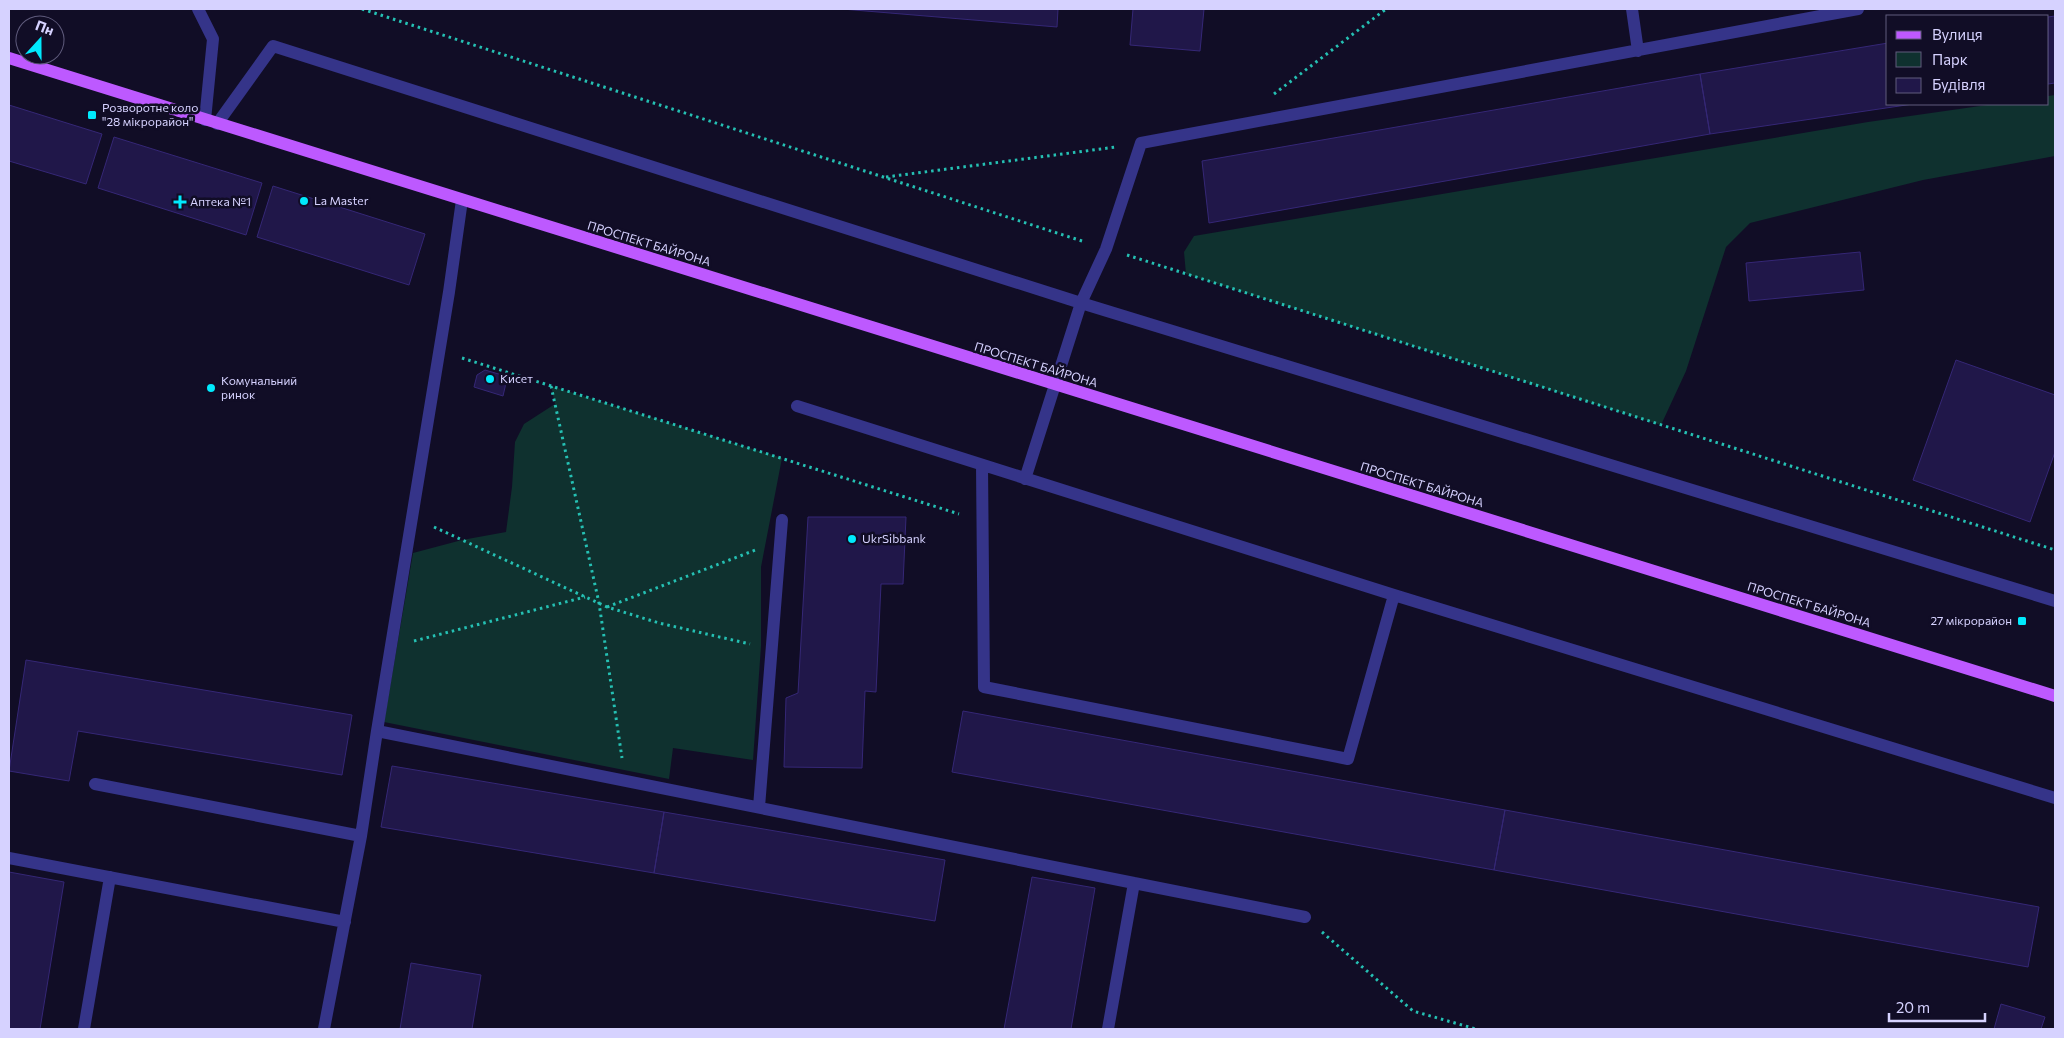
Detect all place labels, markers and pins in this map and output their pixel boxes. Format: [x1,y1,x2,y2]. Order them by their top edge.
place label: Розворотне коло "28 мікрорайон" [102,100,198,128]
marker: Розворотне коло "28 мікрорайон" [86,109,98,121]
place label: La Master [314,193,369,207]
place label: Аптека №1 [190,194,251,208]
marker: La Master [298,195,310,207]
marker: Аптека №1 [174,196,186,208]
place label: Кисет [500,371,533,385]
place label: Комунальний ринок [221,373,297,401]
marker: Кисет [484,373,496,385]
marker: Комунальний ринок [205,382,217,394]
place label: UkrSibbank [862,531,927,545]
marker: UkrSibbank [846,533,858,545]
place label: 27 мікрорайон [1930,613,2012,627]
marker: 27 мікрорайон [2016,615,2028,627]

